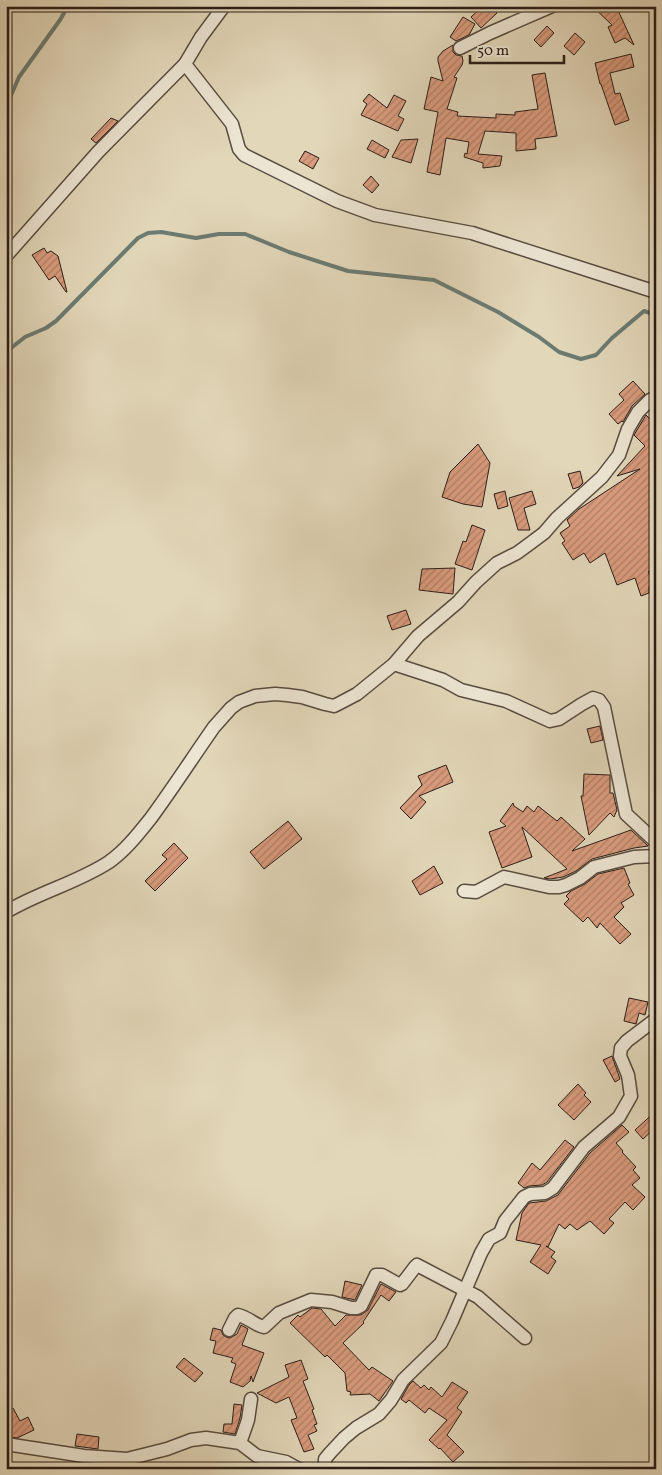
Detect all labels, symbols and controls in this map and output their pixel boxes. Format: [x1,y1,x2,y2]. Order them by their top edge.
scale bar [470,32,563,64]
text: 50 m [477,41,509,62]

